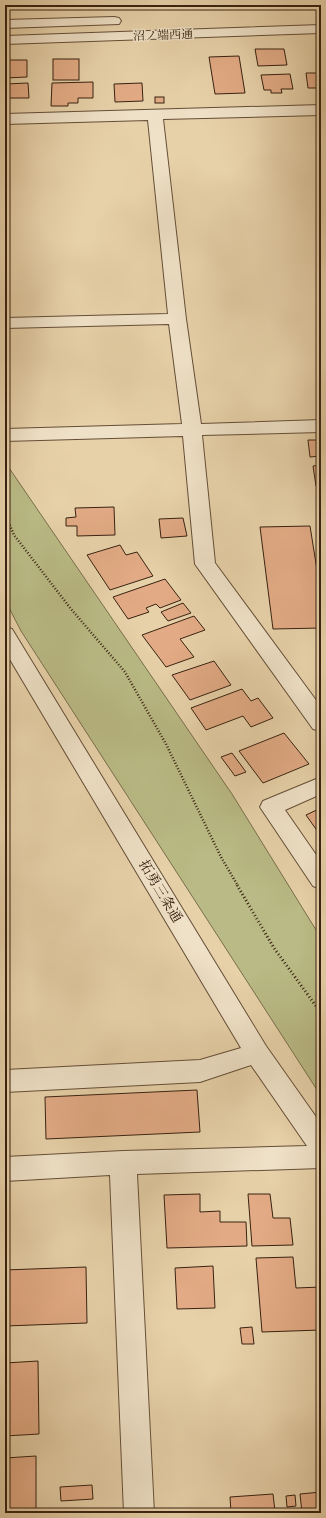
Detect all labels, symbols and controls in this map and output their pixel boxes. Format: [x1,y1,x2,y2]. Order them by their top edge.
street label: 沼ノ端西通 [133,27,193,44]
street label: 拓勇三条通 [134,857,186,926]

